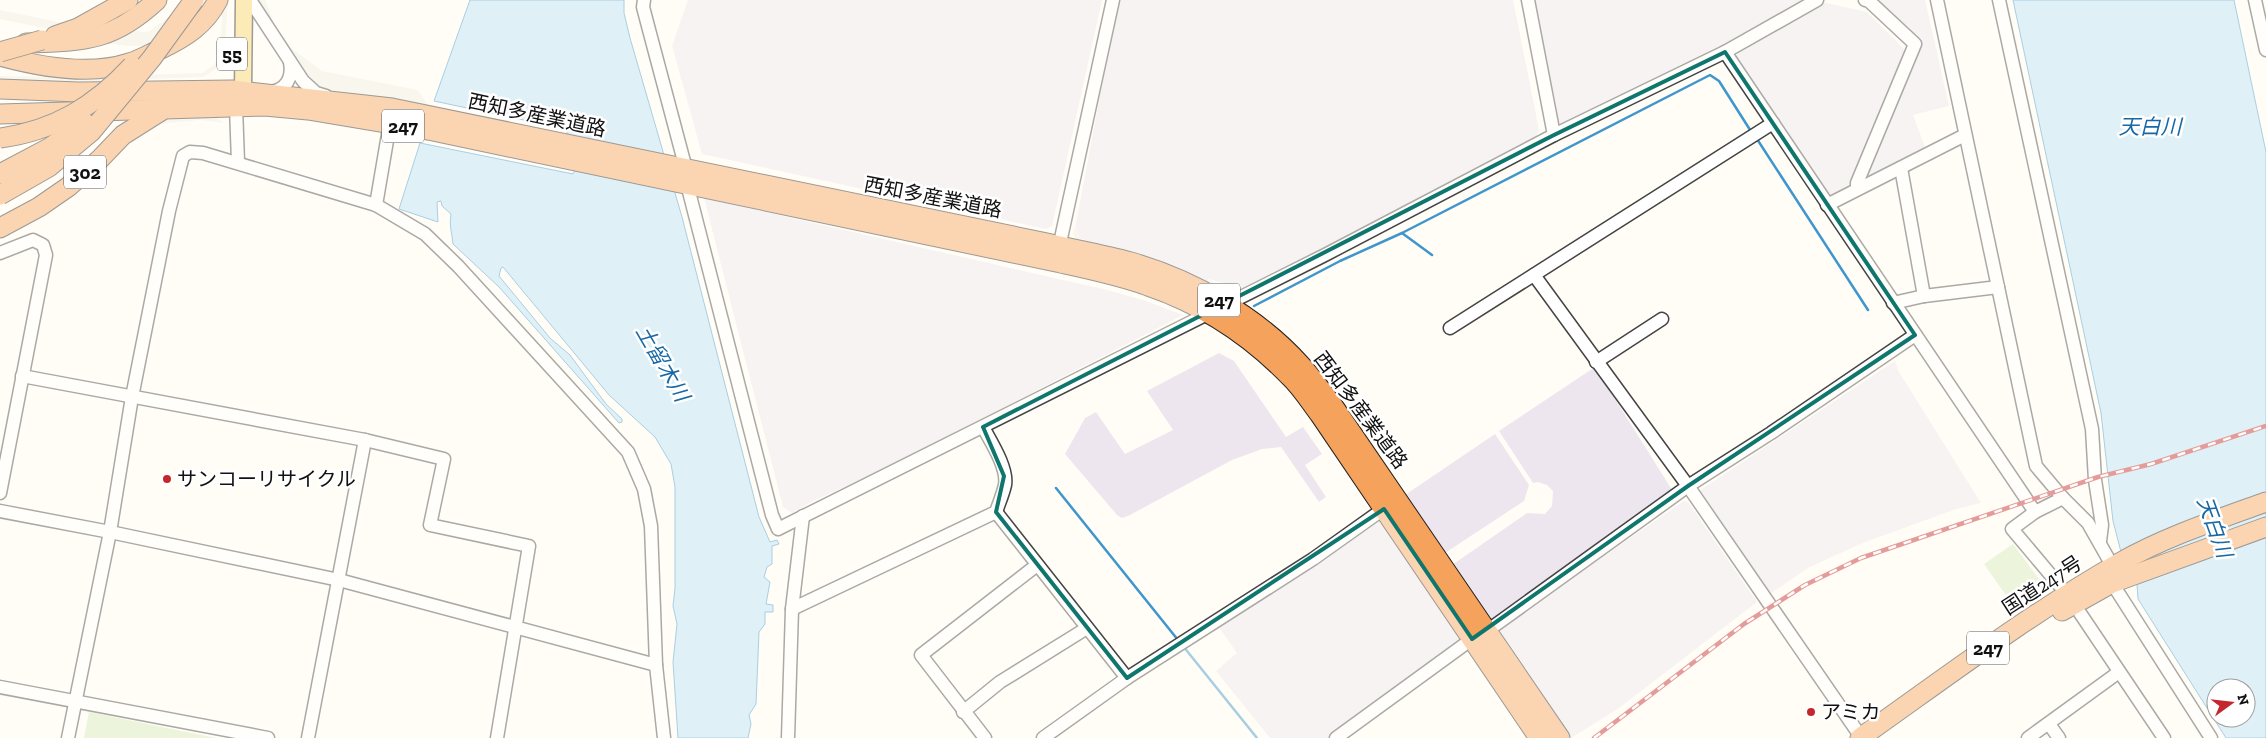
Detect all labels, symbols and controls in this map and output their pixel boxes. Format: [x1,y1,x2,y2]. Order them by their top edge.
road number: 55 [217,38,247,70]
street label: 西知多産業道路 [466,89,608,141]
road number: 247 [382,110,424,142]
water label: 天白川 [2119,114,2183,139]
road number: 302 [64,156,106,188]
street label: 西知多産業道路 [862,172,1004,222]
road number: 247 [1198,284,1240,316]
water label: 土留木川 [631,320,696,407]
street label: 西知多産業道路 [1309,347,1413,473]
place label: サンコーリサイクル [177,467,356,491]
marker: サンコーリサイクル [161,473,173,485]
water label: 天白川 [2192,493,2238,563]
street label: 国道247号 [1998,550,2086,620]
road number: 247 [1967,632,2009,664]
north arrow [2206,678,2256,728]
text: N [2233,692,2253,707]
place label: アミカ [1821,700,1881,724]
marker: アミカ [1805,706,1817,718]

